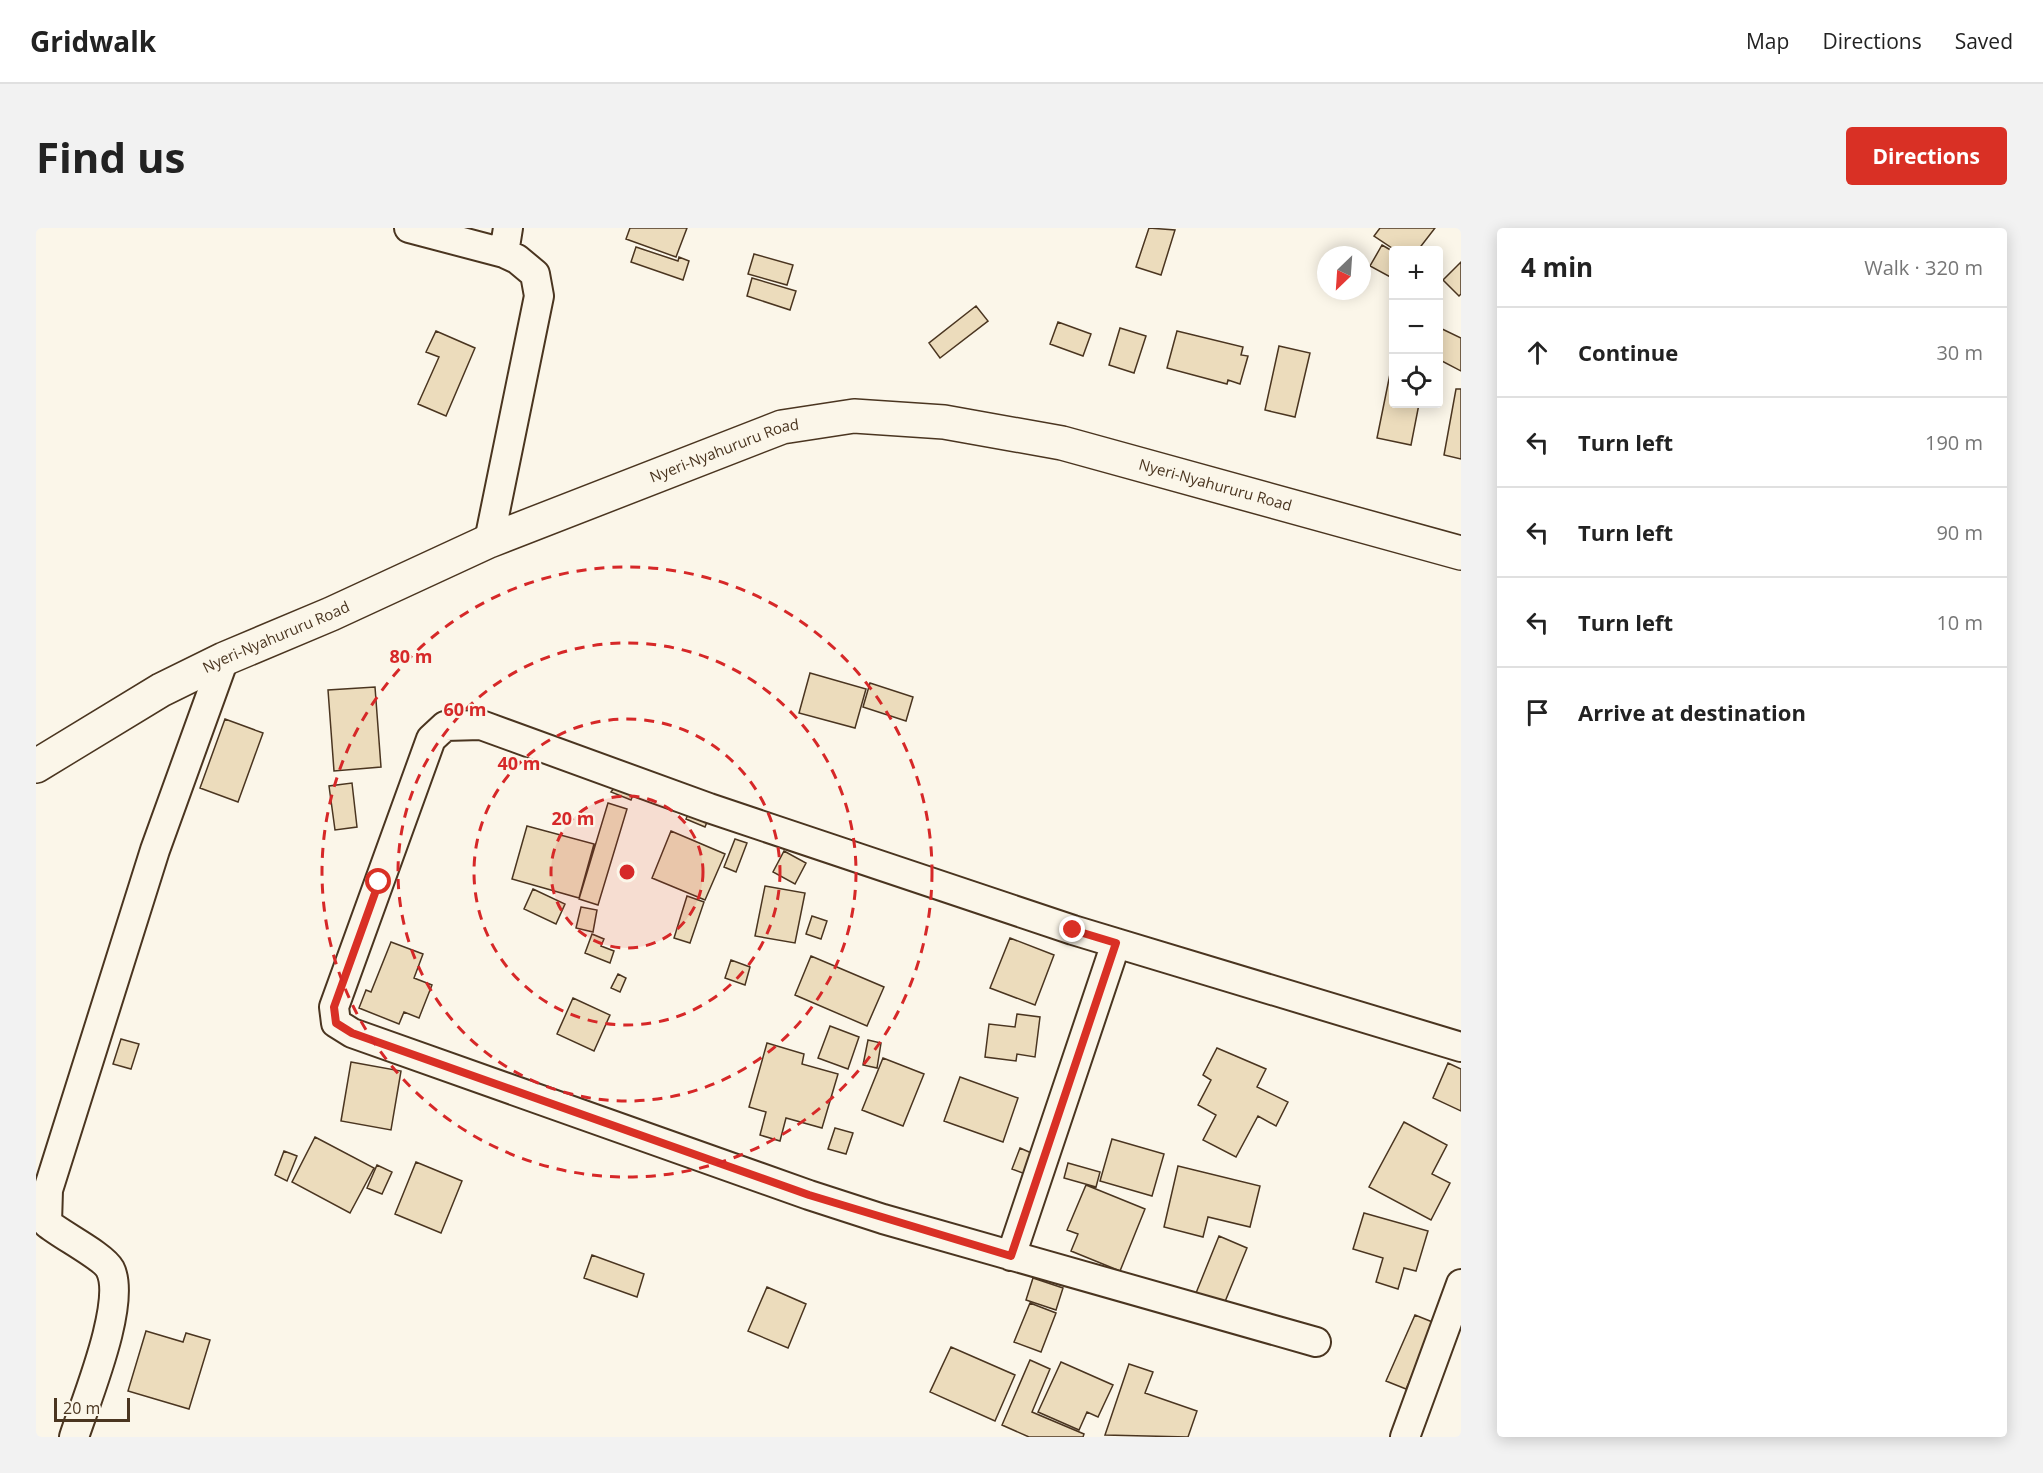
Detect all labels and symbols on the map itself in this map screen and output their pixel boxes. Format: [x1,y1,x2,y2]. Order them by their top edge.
north arrow [1317,246,1371,300]
street label: Nyeri-Nyahururu Road [647,414,800,487]
street label: Nyeri-Nyahururu Road [1137,454,1294,515]
street label: Nyeri-Nyahururu Road [199,596,352,677]
text: 80 m [390,644,432,668]
text: 60 m [444,697,486,721]
text: 40 m [498,751,540,775]
text: 20 m [552,806,594,830]
centre of rings [617,862,637,882]
route start [365,868,391,894]
route end [1059,916,1085,942]
scale bar [54,1395,130,1422]

